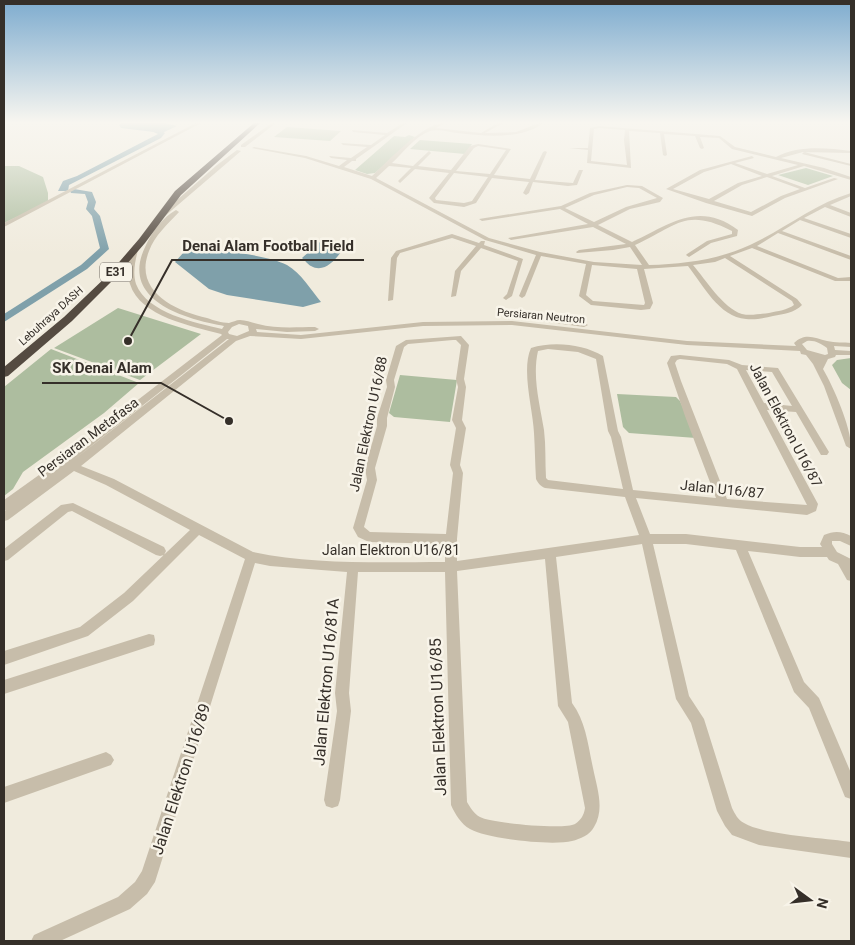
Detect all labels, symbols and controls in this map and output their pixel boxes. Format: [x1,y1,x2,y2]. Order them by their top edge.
callout: Denai Alam Football Field [172,230,364,260]
text: Denai Alam Football Field [182,237,354,255]
road number: E31 [100,262,132,282]
street label: Lebuhraya DASH [16,284,86,348]
street label: Persiaran Neutron [496,306,586,326]
callout: SK Denai Alam [42,353,161,383]
street label: Jalan Elektron U16/88 [346,355,390,493]
text: SK Denai Alam [52,359,152,377]
street label: Jalan Elektron U16/87 [747,360,826,490]
street label: Persiaran Metafasa [35,394,141,480]
street label: Jalan U16/87 [679,477,765,501]
street label: Jalan Elektron U16/81 [322,542,460,558]
street label: Jalan Elektron U16/81A [309,597,343,767]
street label: Jalan Elektron U16/85 [426,638,450,796]
street label: Jalan Elektron U16/89 [148,701,214,857]
north arrow [785,875,835,925]
text: N [814,897,832,910]

